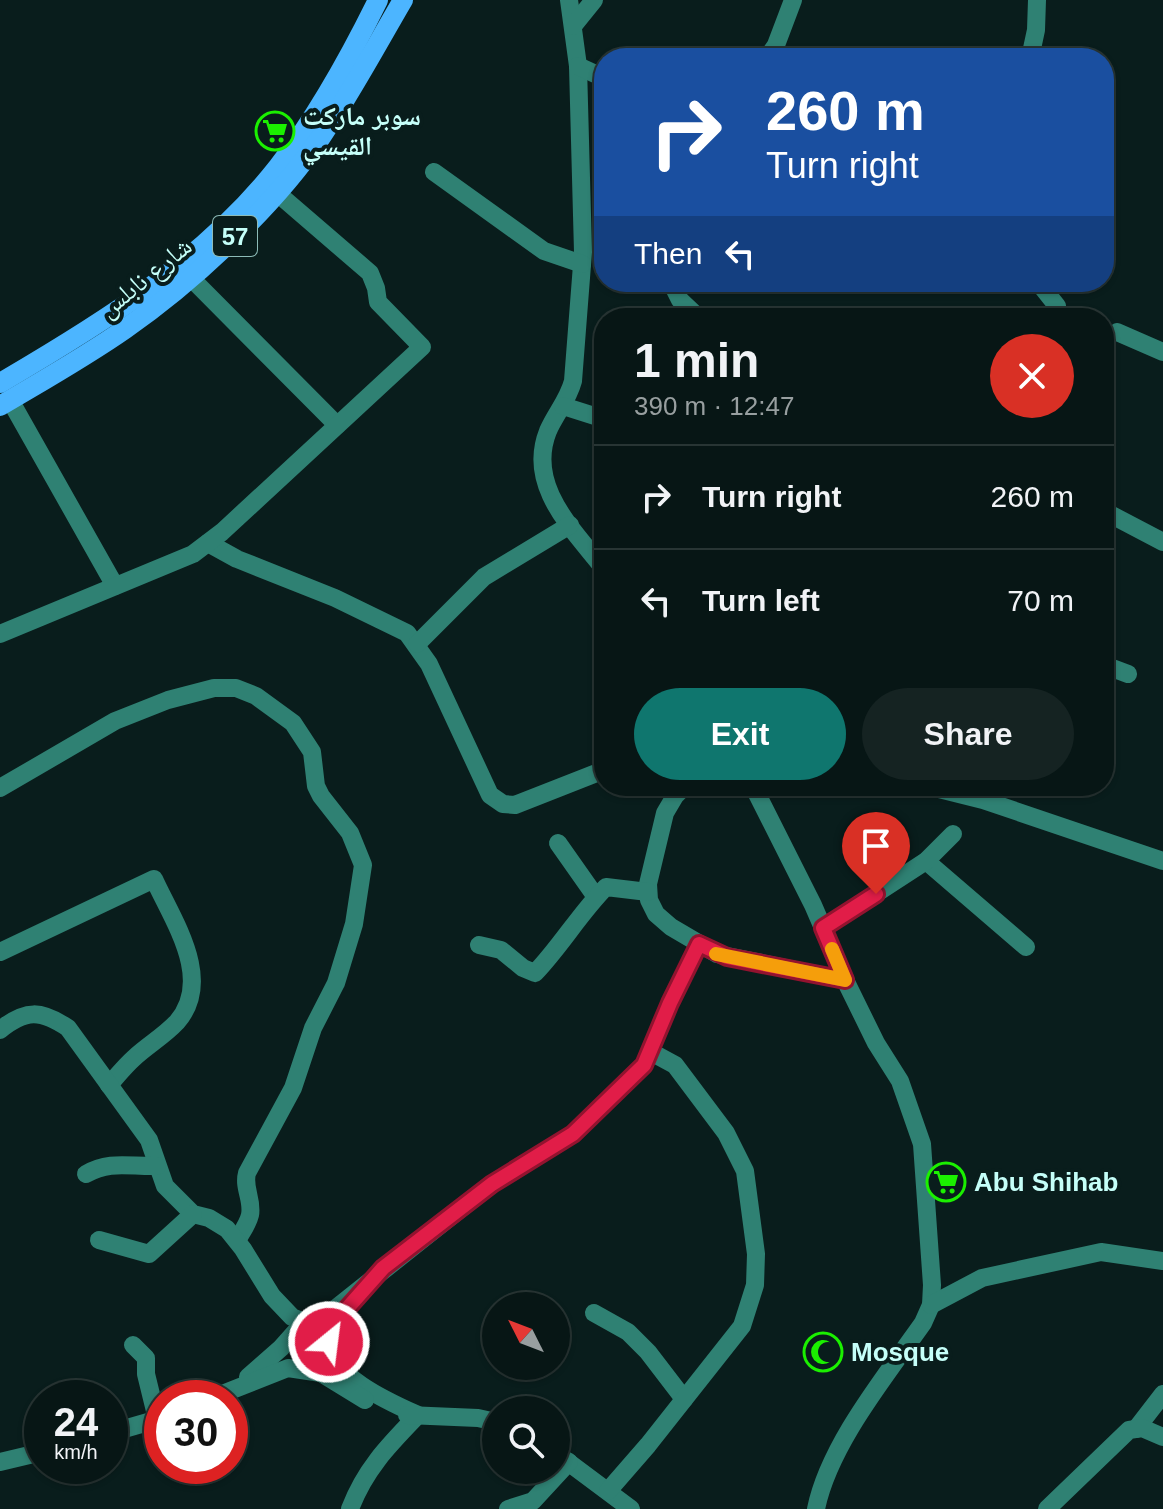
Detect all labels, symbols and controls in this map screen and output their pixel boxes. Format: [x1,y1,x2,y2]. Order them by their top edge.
text: 260 m [766,79,925,142]
icon: right [634,80,738,184]
place label: سوبر ماركت القيسي [303,101,421,166]
supermarket icon: سوبر ماركت القيسي [254,110,296,152]
text: Turn right [766,145,919,186]
road number: 57 [213,216,257,256]
street label: شارع نابلس [93,231,198,324]
icon: left [718,232,762,276]
text: Then [634,237,702,270]
text: 1 min [634,334,759,387]
button: close [990,334,1074,418]
text: 390 m · 12:47 [634,391,794,421]
icon: right [634,475,678,519]
text: Turn right [702,480,841,513]
text: 260 m [991,480,1074,513]
icon: left [634,579,678,623]
text: Turn left [702,584,820,617]
text: 70 m [1007,584,1074,617]
button: Exit [634,688,846,780]
button: Share [862,688,1074,780]
pin [842,812,910,894]
icon: arrive [854,824,898,868]
supermarket icon: Abu Shihab [925,1161,967,1203]
place label: Abu Shihab [974,1167,1118,1197]
north arrow [482,1292,570,1380]
map controls [482,1292,570,1484]
position arrow [287,1300,371,1384]
mosque icon: Mosque [802,1331,844,1373]
place label: Mosque [851,1337,949,1367]
speed limit sign: 30 [144,1380,248,1484]
button: search [482,1396,570,1484]
text: 24 [54,1400,98,1444]
text: km/h [54,1441,98,1463]

